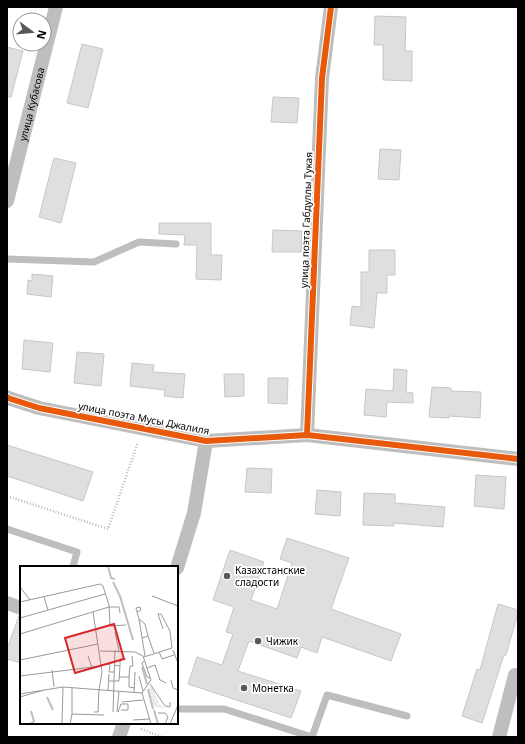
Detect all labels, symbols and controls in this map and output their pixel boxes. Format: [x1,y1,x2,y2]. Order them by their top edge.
north arrow [12,12,52,52]
text: N [34,29,51,41]
street label: улица Кубасова [15,66,48,142]
street label: улица поэта Габдуллы Тукая [297,152,315,288]
street label: улица поэта Мусы Джалиля [77,398,211,438]
place label: Казахстанские сладости [235,563,306,589]
inset map [20,566,178,724]
marker: Казахстанские сладости [222,571,232,581]
place label: Чижик [266,634,299,648]
marker: Чижик [253,636,263,646]
place label: Монетка [252,681,294,695]
marker: Монетка [239,683,249,693]

